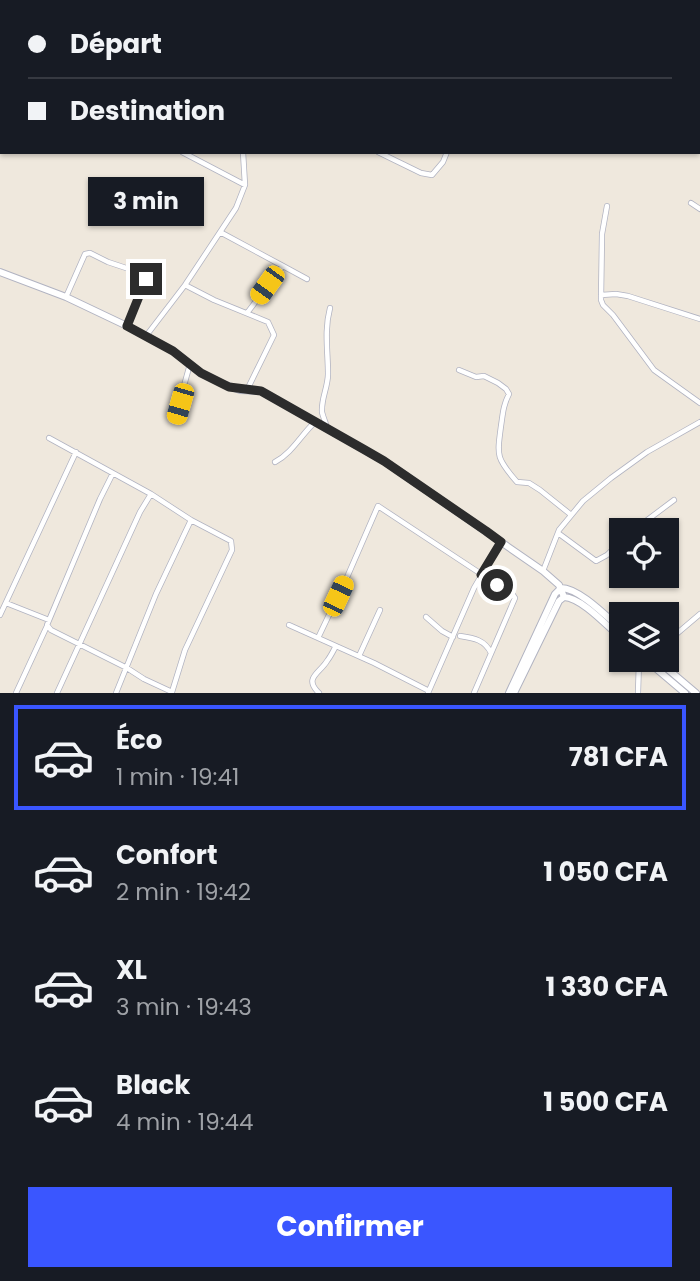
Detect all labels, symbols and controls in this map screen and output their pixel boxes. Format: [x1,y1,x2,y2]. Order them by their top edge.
text: Départ [70,26,162,62]
text: Destination [70,93,225,129]
callout: 3 min [88,177,204,226]
text: 3 min [113,185,179,217]
car [247,262,288,308]
route end [130,263,162,295]
car [165,381,196,427]
map controls [609,518,679,672]
button: locate [609,518,679,588]
route start [481,569,513,601]
car [320,573,357,619]
button: layers [609,602,679,672]
text: Éco [116,722,162,758]
icon: car [32,726,95,789]
text: 781 CFA [569,739,668,775]
text: 1 min · 19:41 [116,761,239,793]
text: Confort [116,837,218,873]
icon: car [32,841,95,904]
text: 1 050 CFA [543,854,668,890]
text: 2 min · 19:42 [116,876,251,908]
text: XL [116,952,147,988]
icon: car [32,956,95,1019]
text: 1 330 CFA [546,969,668,1005]
text: 3 min · 19:43 [116,991,252,1023]
text: Black [116,1067,190,1103]
icon: car [32,1071,95,1134]
text: 1 500 CFA [543,1084,668,1120]
text: 4 min · 19:44 [116,1106,254,1138]
button: Confirmer [28,1187,672,1267]

